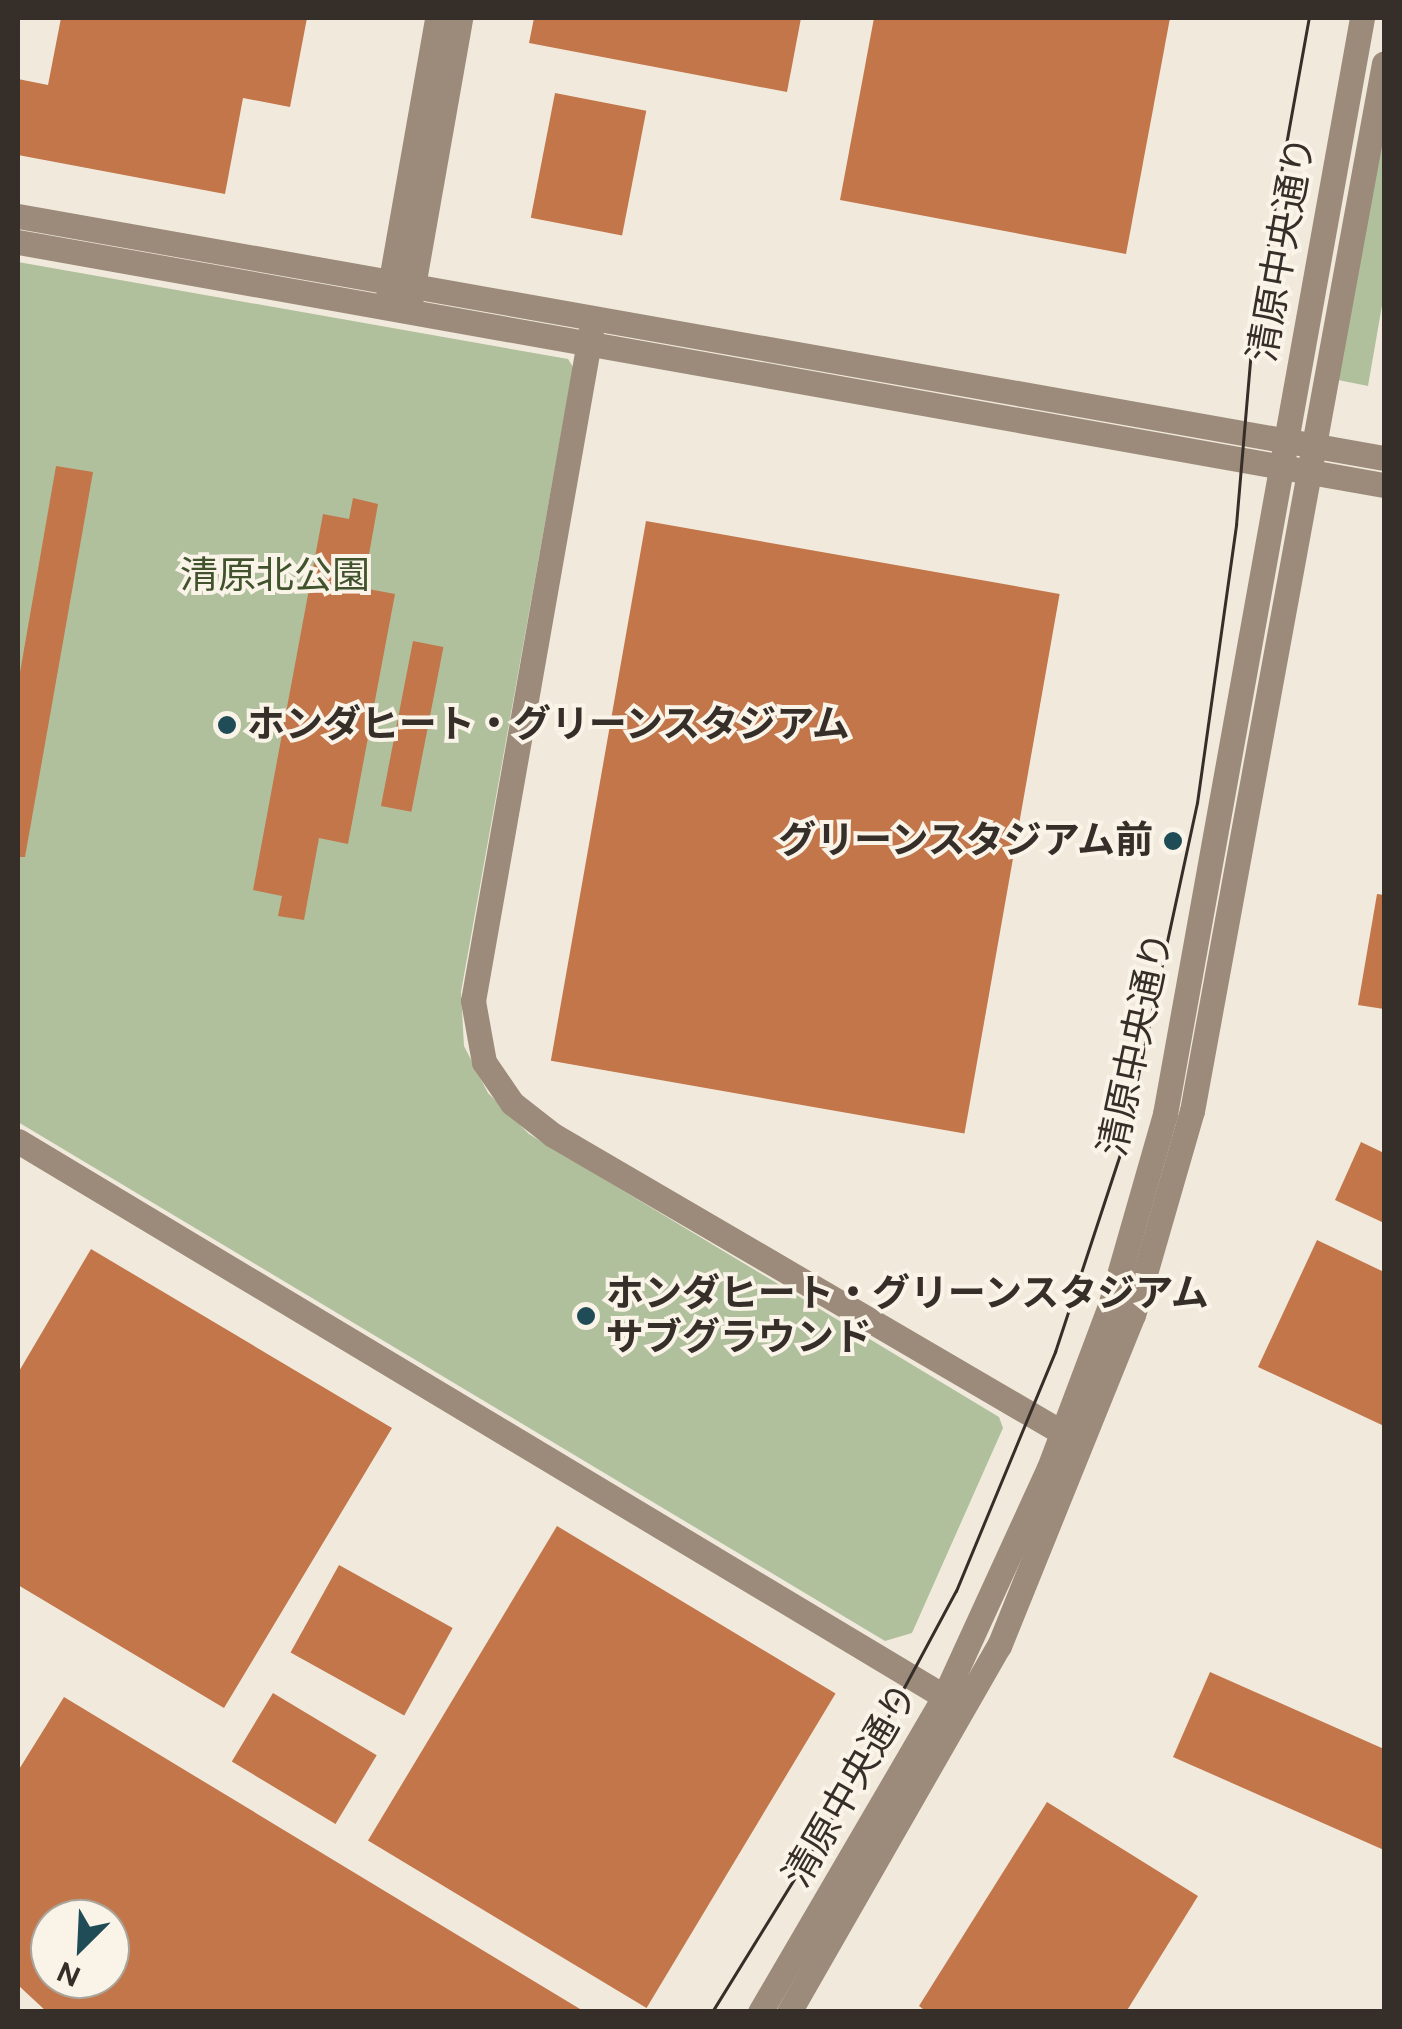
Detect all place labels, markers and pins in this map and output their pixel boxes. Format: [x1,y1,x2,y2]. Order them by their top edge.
place label: ホンダヒート・グリーンスタジアム [247,702,855,748]
marker: ホンダヒート・グリーンスタジアム [216,714,238,736]
place label: グリーンスタジアム前 [773,818,1153,864]
marker: グリーンスタジアム前 [1162,830,1184,852]
place label: ホンダヒート・グリーンスタジアム サブグラウンド [606,1271,1214,1360]
marker: ホンダヒート・グリーンスタジアム サブグラウンド [575,1305,597,1327]

